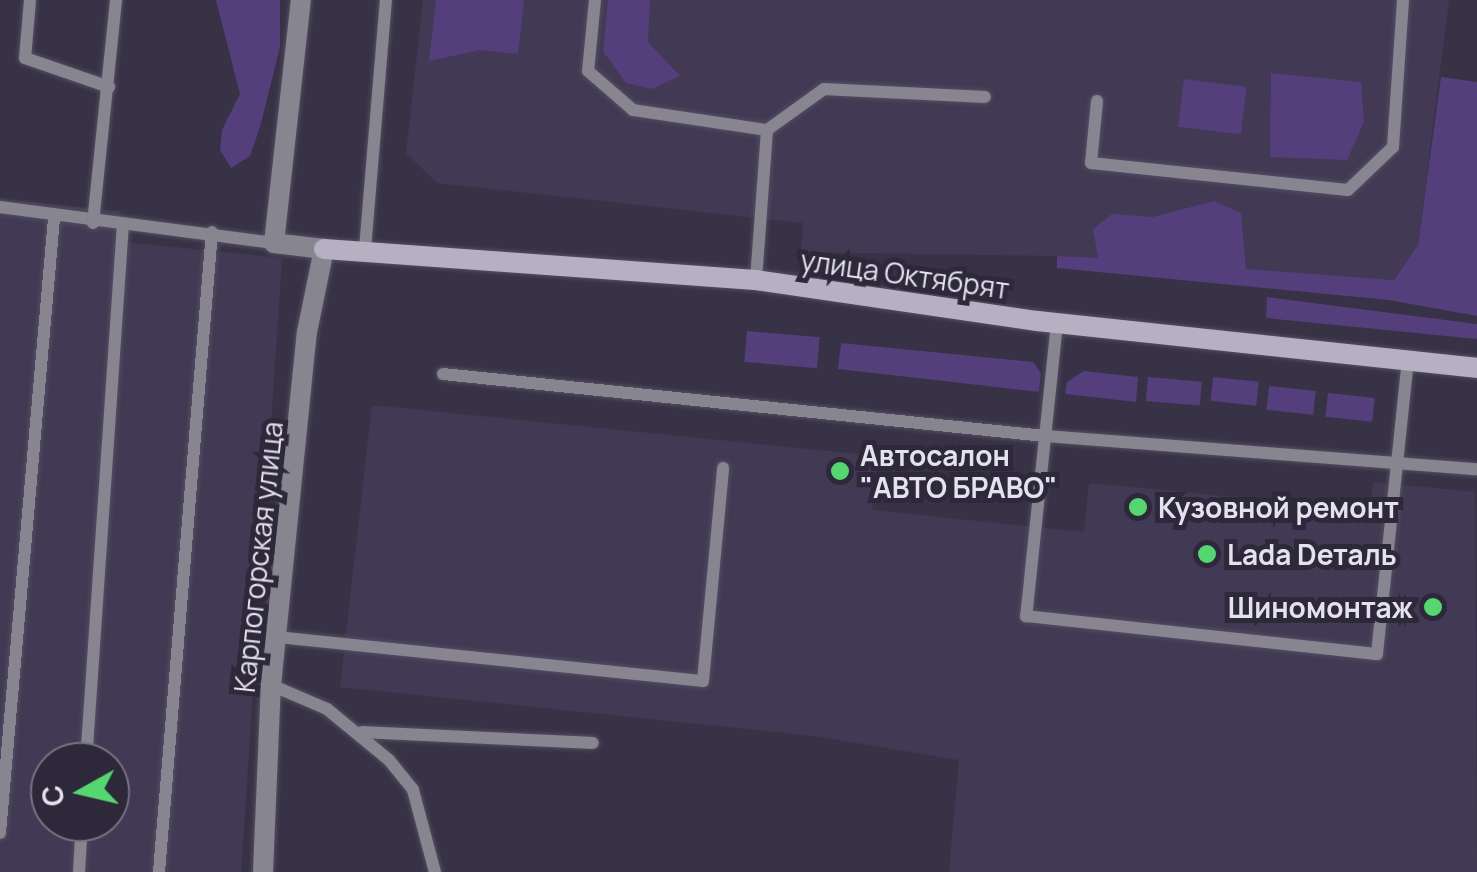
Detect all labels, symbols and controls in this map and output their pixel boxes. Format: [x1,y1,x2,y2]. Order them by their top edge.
street label: улица Октябрят [798,243,1012,305]
street label: Карпогорская улица [227,420,289,694]
place label: Автосалон "АВТО БРАВО" [860,438,1057,504]
marker: Автосалон "АВТО БРАВО" [829,460,851,482]
place label: Кузовной ремонт [1158,490,1399,524]
marker: Кузовной ремонт [1127,496,1149,518]
place label: Lada Dеталь [1227,537,1397,571]
marker: Lada Dеталь [1196,543,1218,565]
place label: Шиномонтаж [1228,590,1413,624]
marker: Шиномонтаж [1422,596,1444,618]
north arrow [30,742,130,842]
text: С [32,783,73,809]

